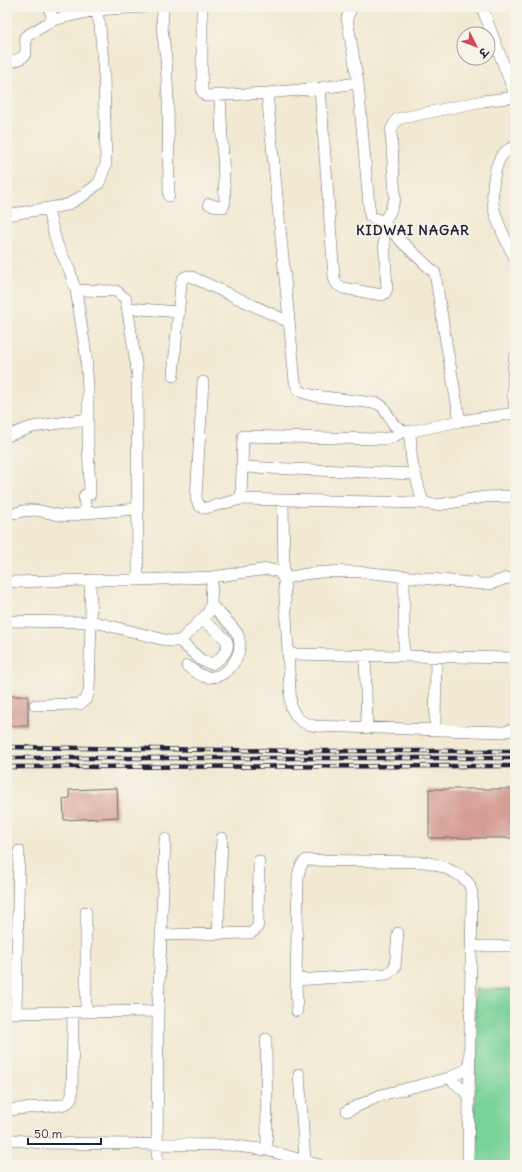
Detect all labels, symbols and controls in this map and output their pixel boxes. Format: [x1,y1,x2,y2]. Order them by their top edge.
north arrow [456,26,496,66]
text: उ [475,45,492,61]
district label: KIDWAI NAGAR [356,221,470,239]
scale bar [28,1120,101,1146]
text: 50 m [34,1126,63,1141]

